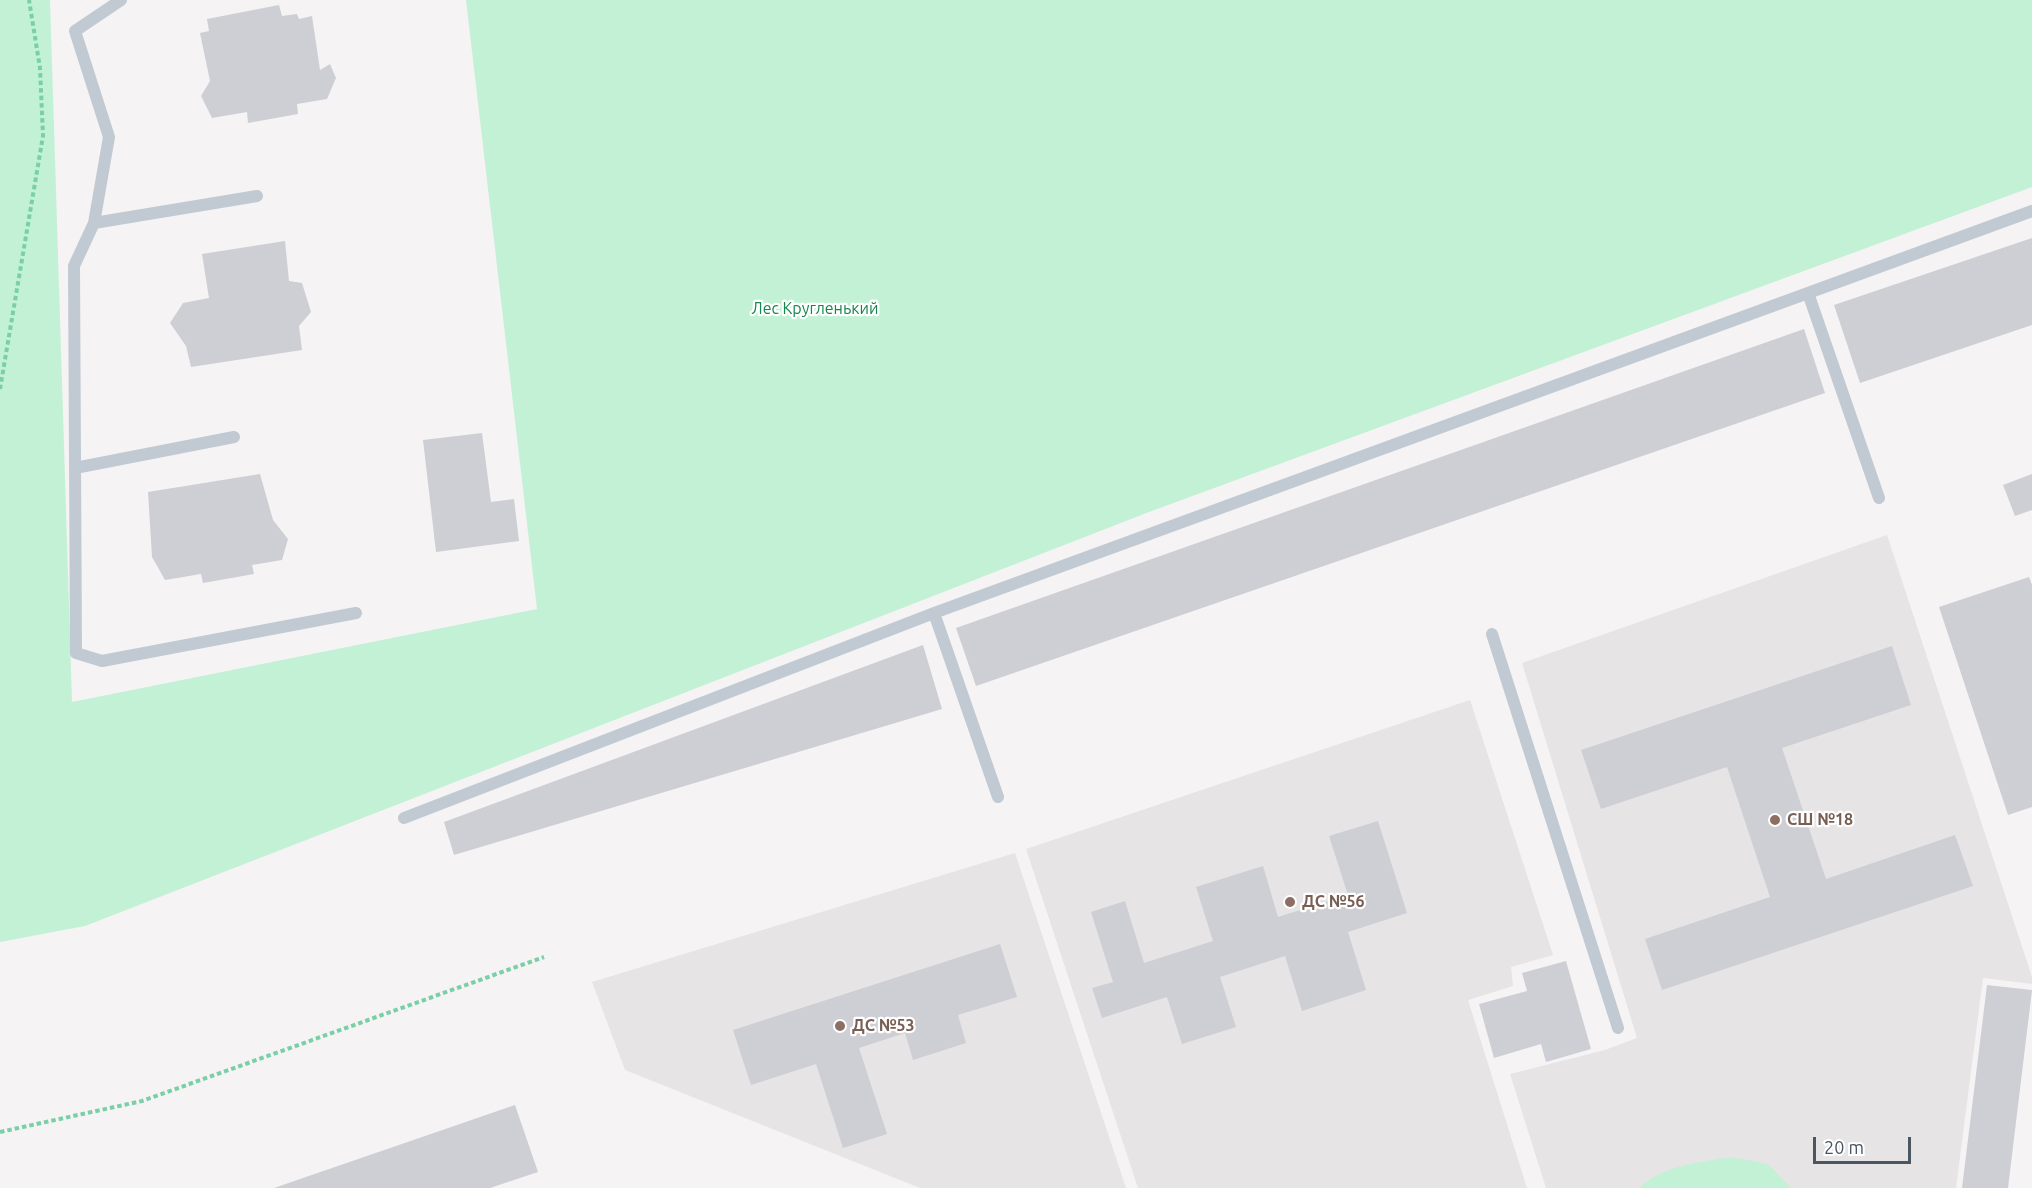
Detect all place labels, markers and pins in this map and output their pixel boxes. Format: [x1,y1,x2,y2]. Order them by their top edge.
place label: СШ №18 [1787,810,1853,830]
marker: СШ №18 [1768,813,1782,827]
place label: ДС №56 [1302,892,1365,912]
marker: ДС №56 [1283,895,1297,909]
place label: ДС №53 [852,1016,915,1036]
marker: ДС №53 [833,1019,847,1033]

